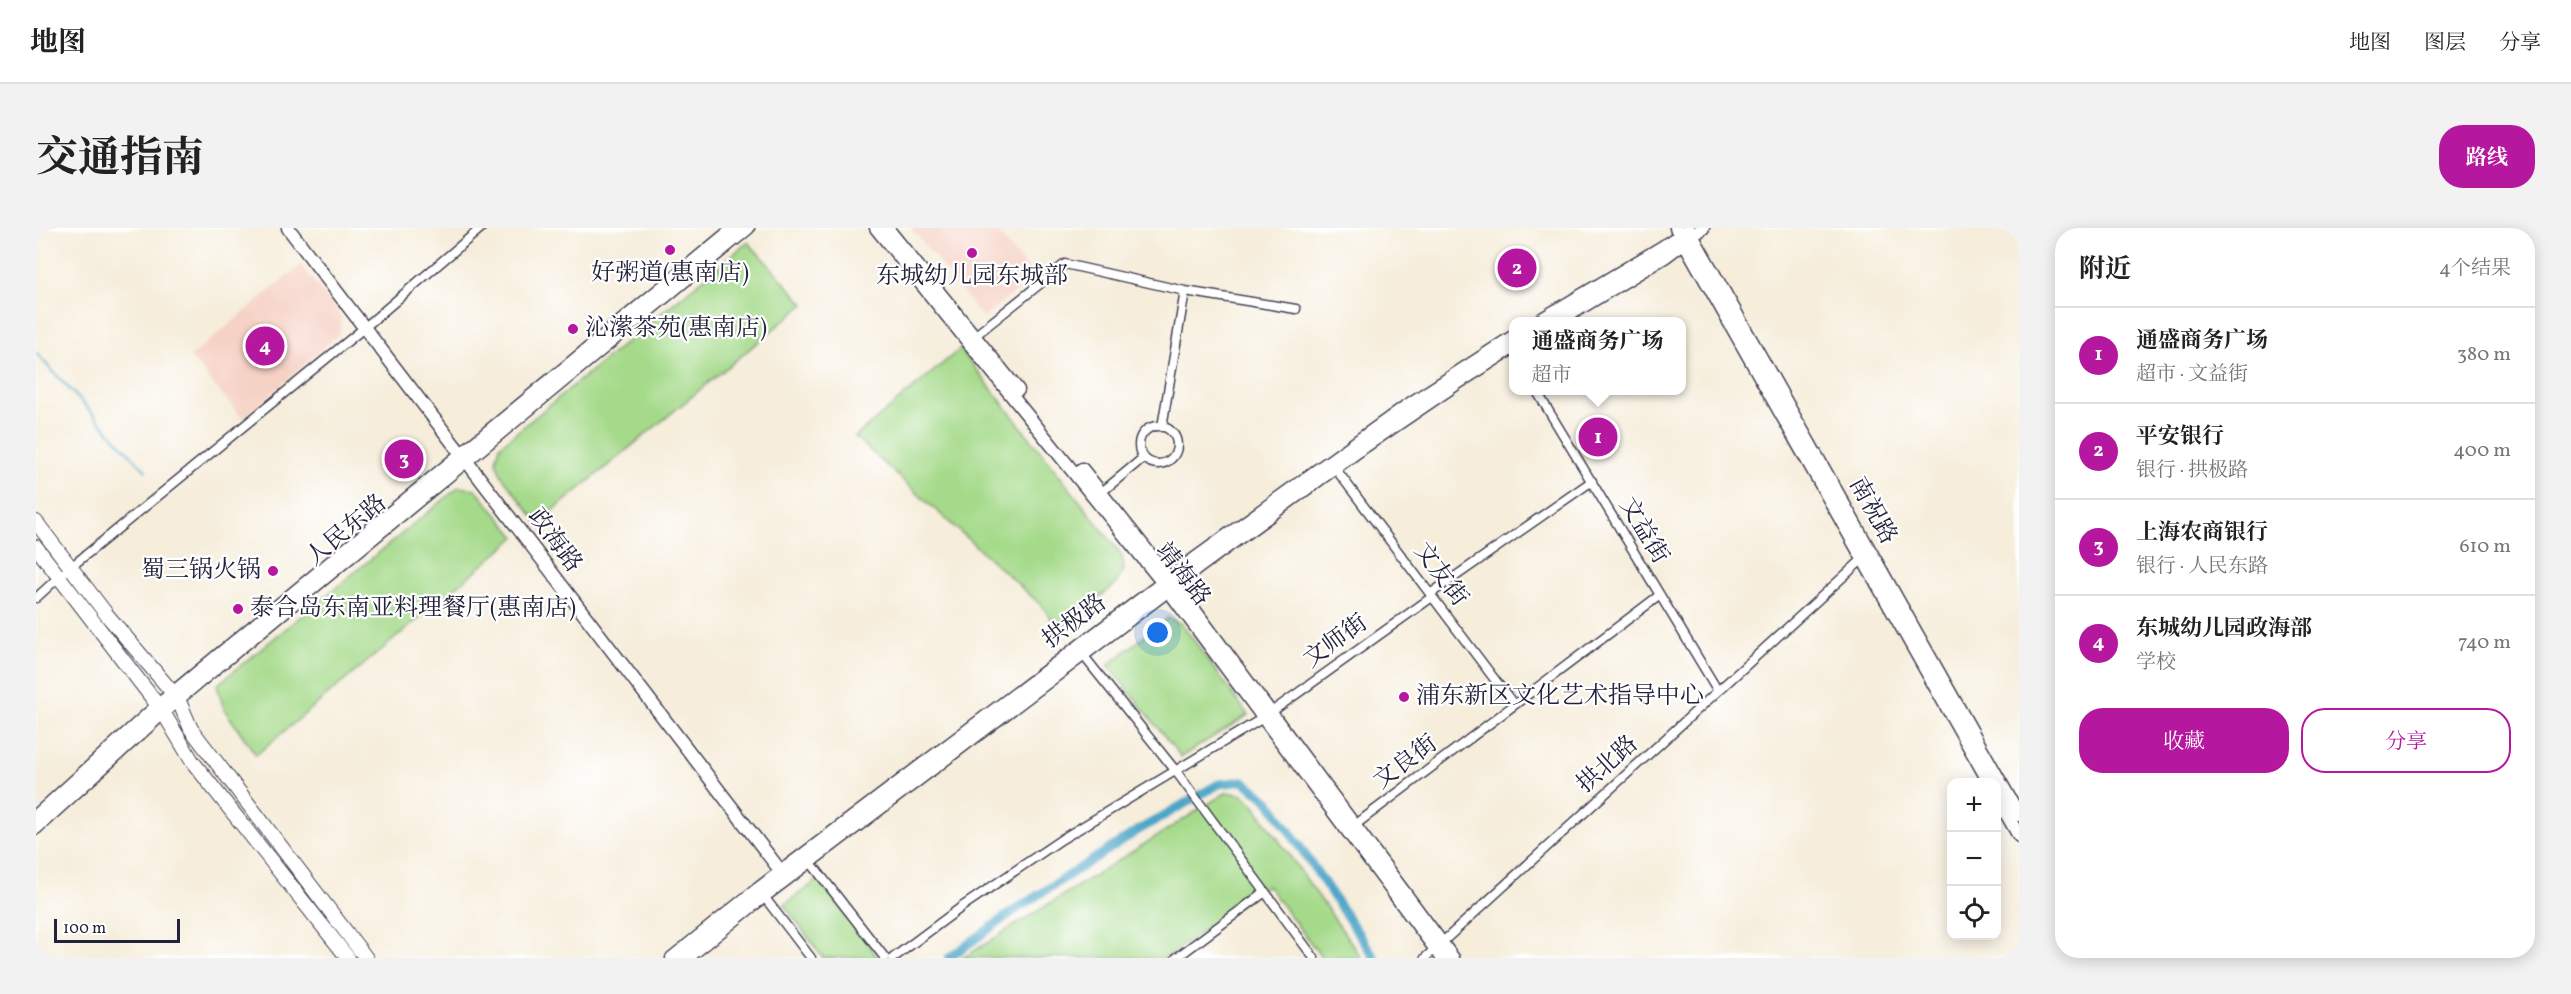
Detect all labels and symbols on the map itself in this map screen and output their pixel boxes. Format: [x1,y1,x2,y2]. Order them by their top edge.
marker: 好粥道(惠南店) [663,243,677,257]
marker: 东城幼儿园东城部 [965,246,979,260]
pin: 2 [1498,246,1536,291]
place label: 好粥道(惠南店) [591,257,749,291]
place label: 东城幼儿园东城部 [876,260,1068,294]
place label: 沁潆茶苑(惠南店) [585,312,767,346]
marker: 沁潆茶苑(惠南店) [566,322,580,336]
pin: 4 [246,324,284,368]
pin: 1 [1578,414,1618,460]
pin: 3 [384,436,424,482]
street label: 南祝路 [1840,471,1904,551]
street label: 人民东路 [299,487,395,575]
street label: 文益街 [1610,491,1676,571]
street label: 政海路 [519,502,589,580]
street label: 靖海路 [1146,536,1218,614]
street label: 文友街 [1405,536,1475,614]
place label: 蜀三锅火锅 [141,554,261,588]
marker: 蜀三锅火锅 [266,564,280,578]
street label: 拱极路 [1036,587,1114,657]
place label: 泰合岛东南亚料理餐厅(惠南店) [250,592,576,626]
marker: 泰合岛东南亚料理餐厅(惠南店) [231,602,245,616]
street label: 文师街 [1297,607,1375,677]
your location [1143,618,1172,647]
place label: 浦东新区文化艺术指导中心 [1416,680,1704,714]
marker: 浦东新区文化艺术指导中心 [1397,690,1411,704]
street label: 文良街 [1367,728,1445,798]
street label: 拱北路 [1570,728,1646,802]
scale bar [54,916,180,944]

